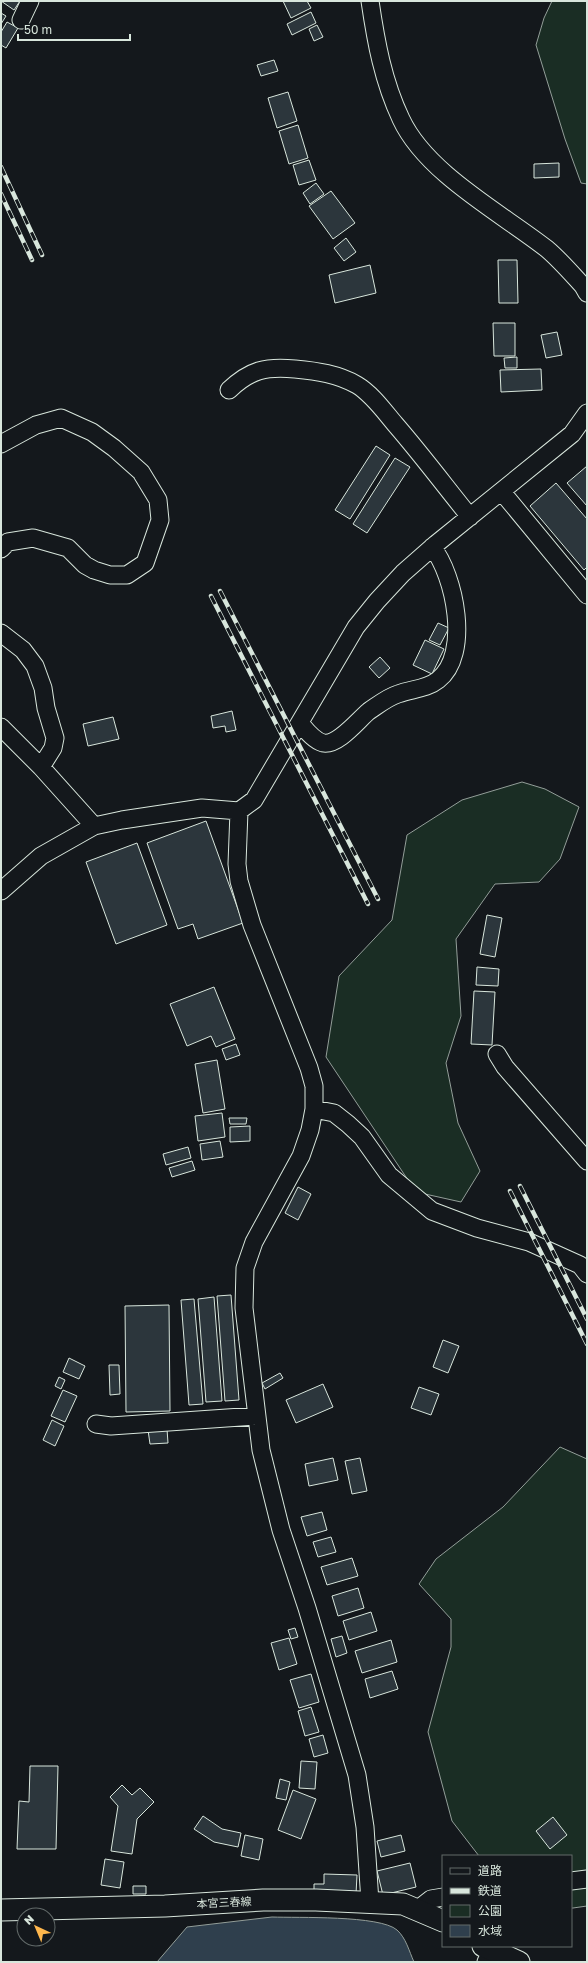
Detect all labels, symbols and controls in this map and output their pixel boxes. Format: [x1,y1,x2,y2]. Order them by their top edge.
scale bar [18,16,130,42]
text: 50 m [24,22,52,37]
legend [442,1855,572,1947]
text: 道路 [478,1863,502,1878]
text: 鉄道 [478,1883,502,1898]
street label: 本宮三春線 [196,1894,252,1910]
text: 公園 [478,1903,502,1918]
north arrow [16,1907,56,1947]
text: N [21,1912,36,1927]
text: 水域 [478,1923,502,1938]

